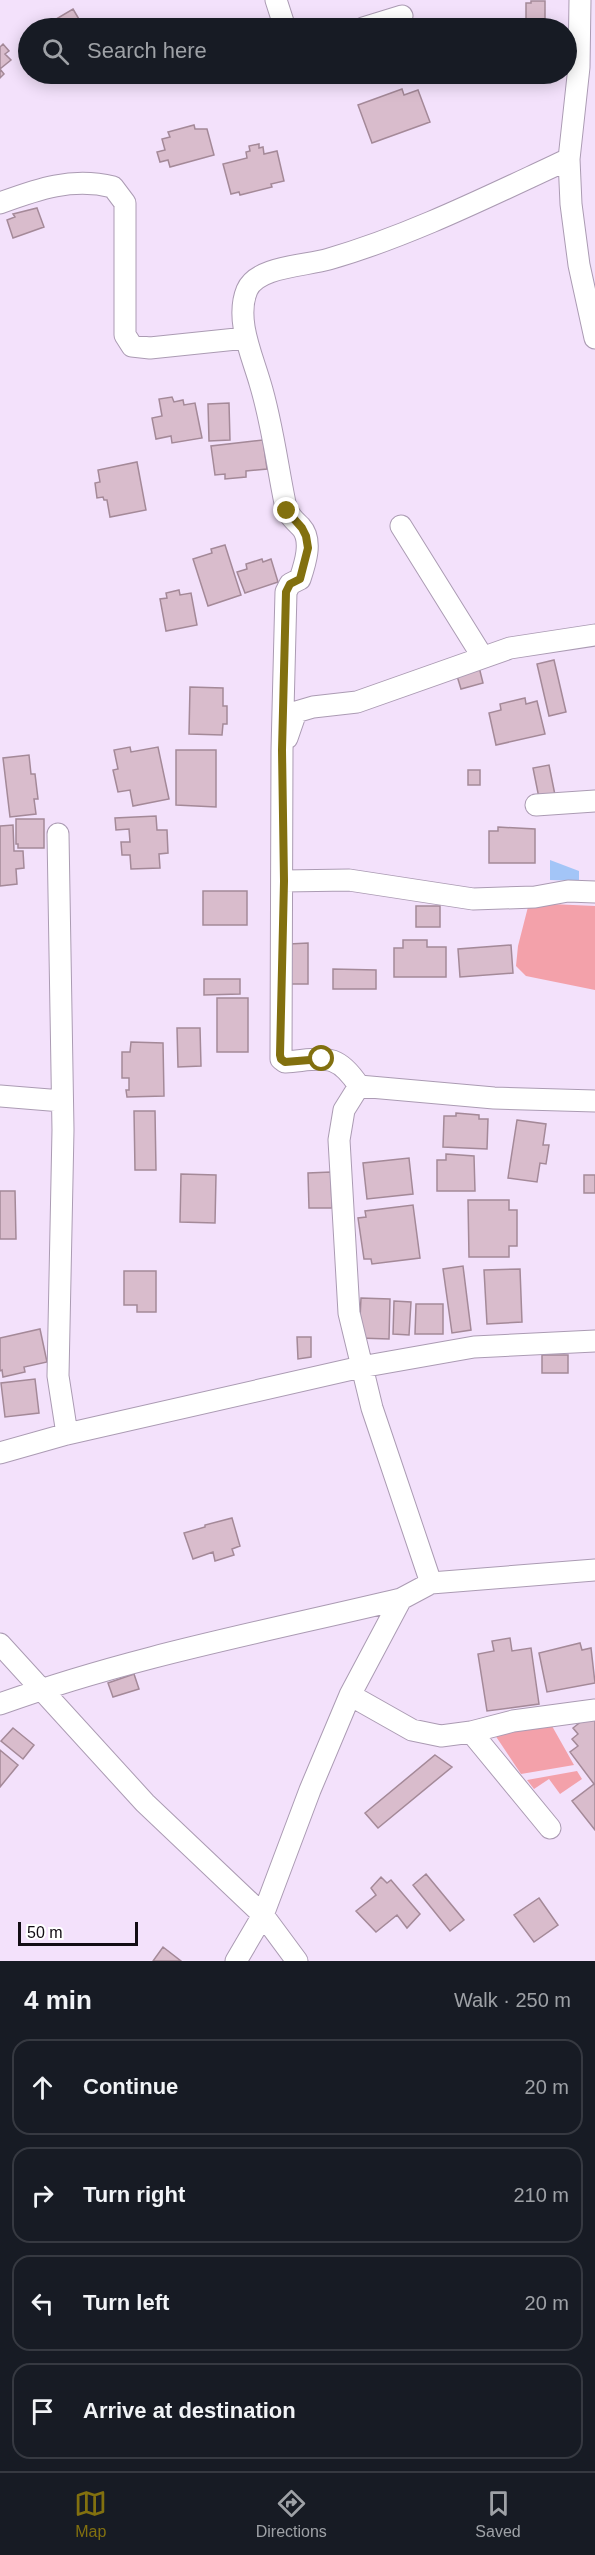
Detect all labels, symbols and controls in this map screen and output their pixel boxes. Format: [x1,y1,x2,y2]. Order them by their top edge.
search box [18,18,577,84]
icon: search [39,35,72,68]
text: Search here [87,38,207,63]
route end [273,497,299,523]
route start [308,1045,334,1071]
scale bar [18,1919,138,1946]
text: 50 m [27,1924,63,1941]
text: 4 min [24,1985,92,2015]
text: Walk · 250 m [454,1989,571,2011]
icon: ahead [26,2071,59,2104]
text: Continue [83,2074,178,2099]
text: 20 m [525,2076,569,2098]
icon: right [26,2179,59,2212]
text: Turn right [83,2182,185,2207]
text: 210 m [513,2184,569,2206]
icon: left [26,2287,59,2320]
text: Turn left [83,2290,169,2315]
text: 20 m [525,2292,569,2314]
icon: arrive [26,2395,59,2428]
text: Arrive at destination [83,2398,296,2423]
tab: Map [74,2487,107,2541]
tab: Directions [256,2487,327,2541]
tab: Saved [475,2487,521,2541]

